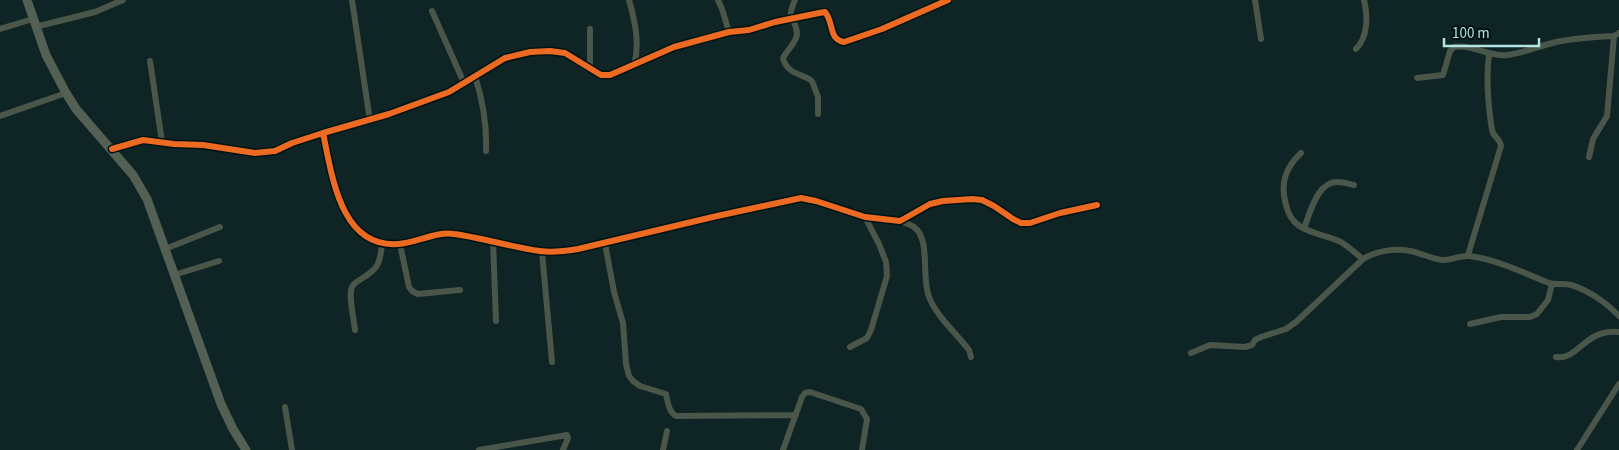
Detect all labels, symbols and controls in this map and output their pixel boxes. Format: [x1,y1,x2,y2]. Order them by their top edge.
scale bar [1444,15,1539,47]
text: 100 m [1452,23,1490,44]

